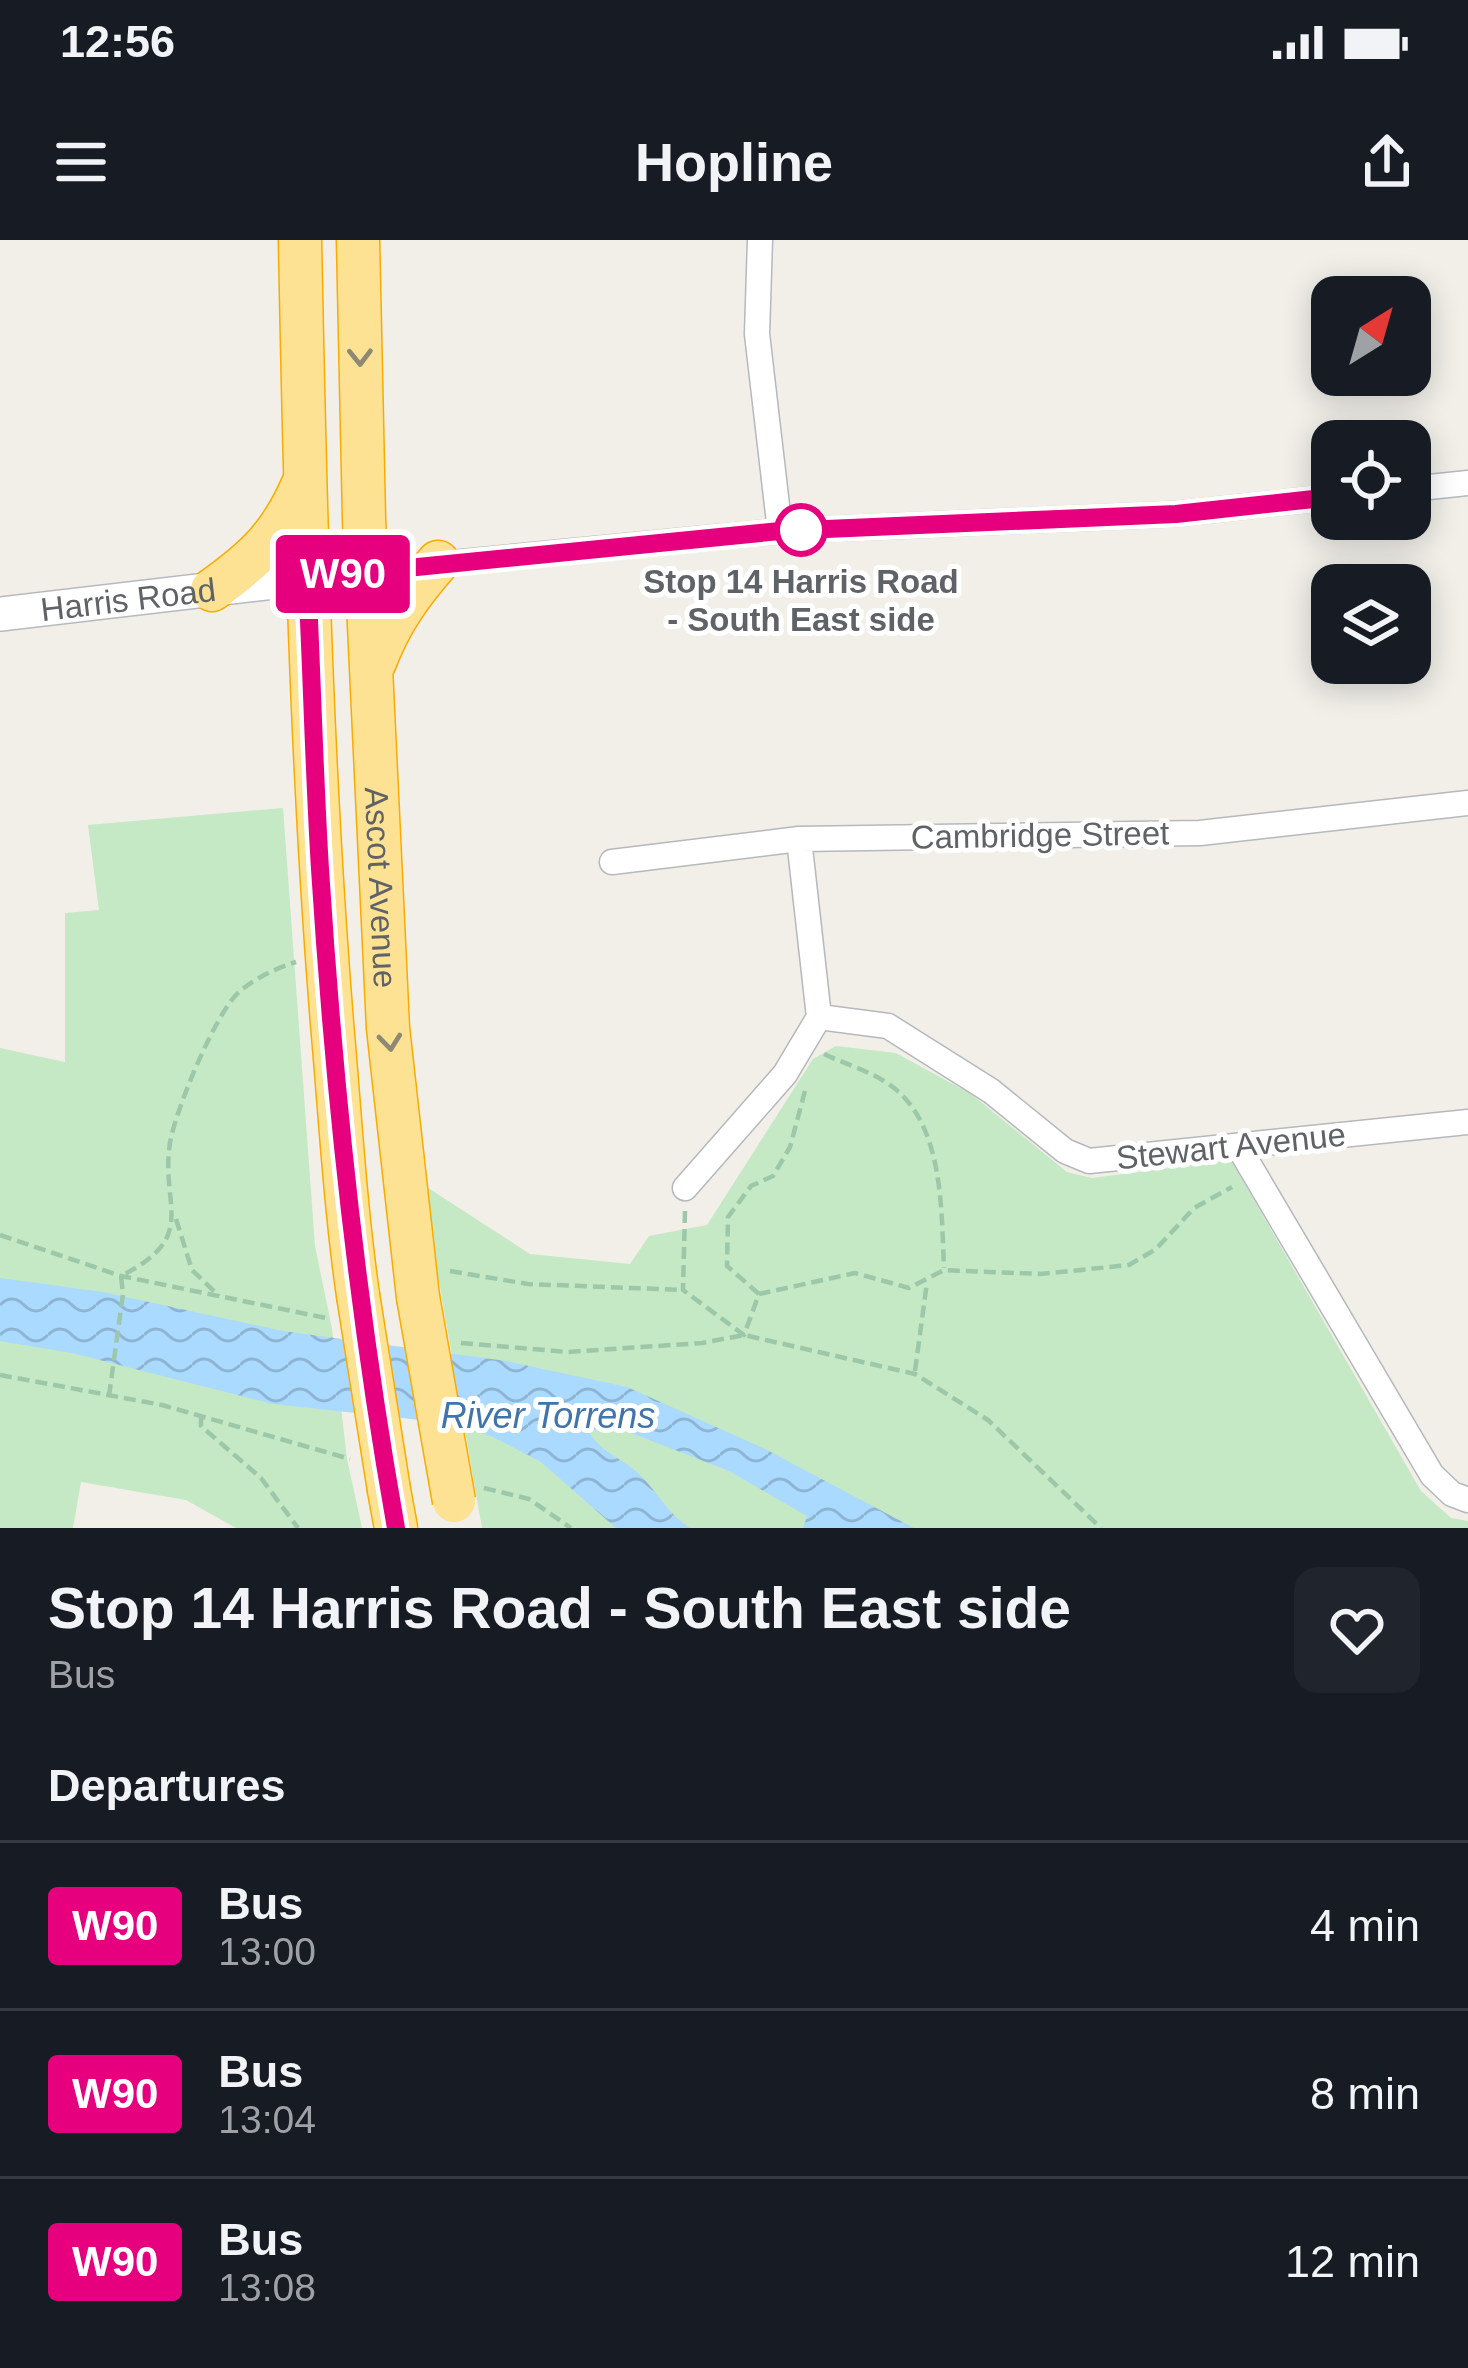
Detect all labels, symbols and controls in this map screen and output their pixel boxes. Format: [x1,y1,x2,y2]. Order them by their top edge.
text: 12:56 [60,16,175,67]
icon: menu [48,129,114,195]
icon: share [1354,129,1420,195]
text: Hopline [635,132,833,192]
north arrow [1311,276,1431,396]
map controls [1311,276,1431,684]
one-way arrow [347,348,373,367]
button: locate [1311,420,1431,540]
marker: Stop 14 Harris Road - South East side [776,505,826,555]
line badge: W90 [274,535,412,613]
text: W90 [300,550,386,597]
place label: Stop 14 Harris Road - South East side [643,563,959,638]
button: layers [1311,564,1431,684]
street label: Harris Road [39,570,218,628]
street label: Ascot Avenue [358,786,405,989]
street label: Cambridge Street [910,814,1170,856]
one-way arrow [377,1033,402,1052]
street label: Stewart Avenue [1114,1116,1348,1176]
water label: River Torrens [441,1395,655,1436]
button: heart [1294,1567,1420,1693]
text: Stop 14 Harris Road - South East side [48,1576,1071,1640]
text: Bus [48,1653,115,1696]
text: Departures [48,1760,286,1811]
text: Bus [218,1878,303,1929]
text: 4 min [1310,1900,1420,1951]
text: W90 [72,1902,158,1949]
text: 13:00 [218,1930,316,1973]
text: Bus [218,2046,303,2097]
text: 8 min [1310,2068,1420,2119]
text: W90 [72,2070,158,2117]
text: 13:04 [218,2098,316,2141]
text: Bus [218,2214,303,2265]
text: 12 min [1285,2236,1420,2287]
text: W90 [72,2238,158,2285]
text: 13:08 [218,2266,316,2309]

